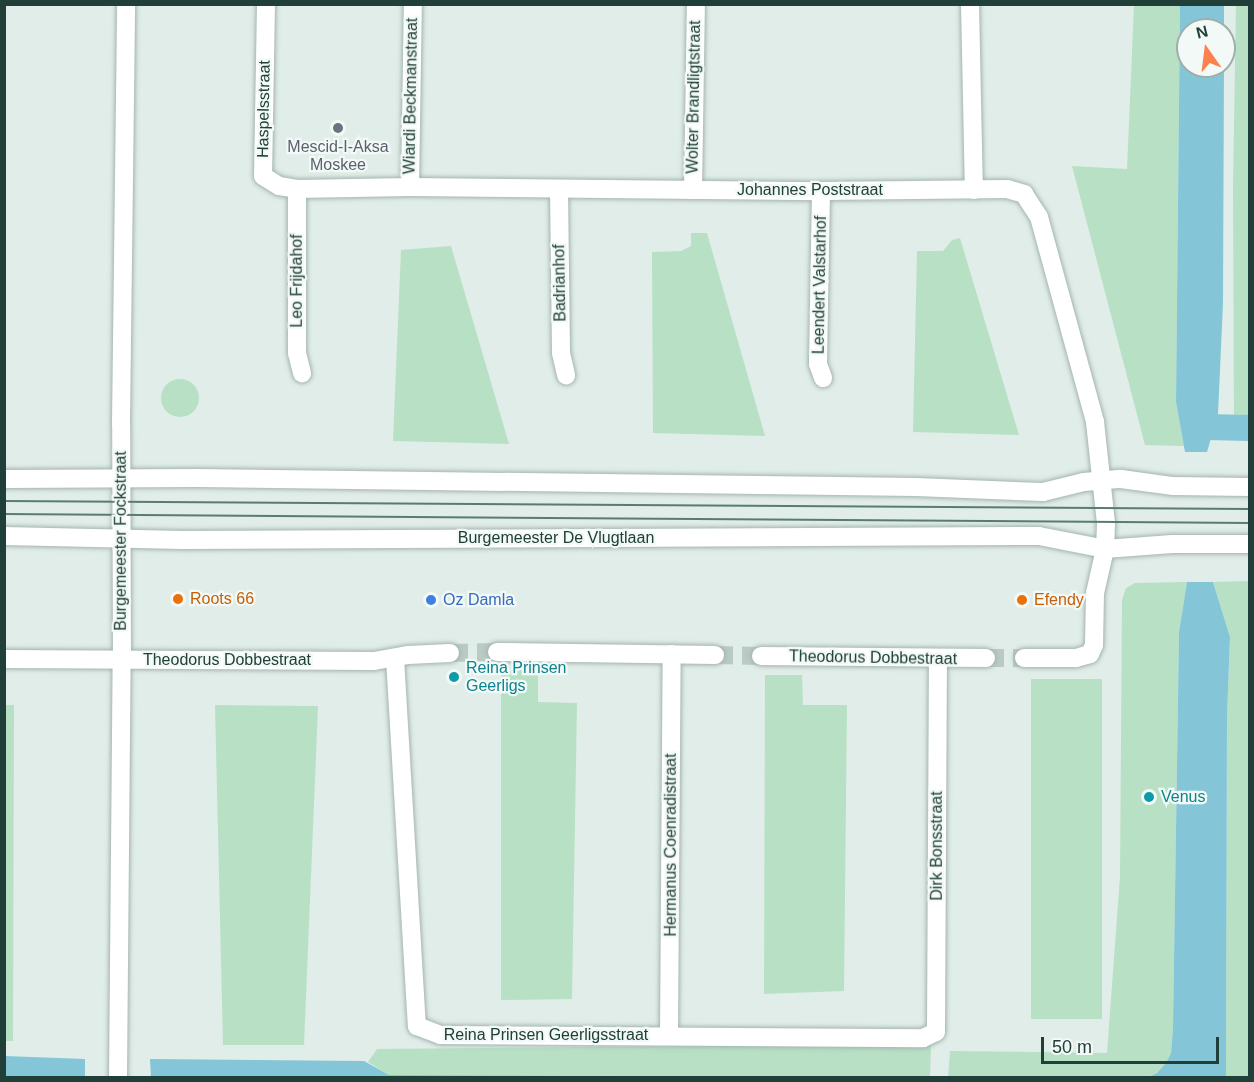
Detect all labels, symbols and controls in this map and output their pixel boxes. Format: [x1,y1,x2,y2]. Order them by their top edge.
street label: Wiardi Beckmanstraat [400,18,422,174]
north arrow [1176,18,1236,78]
street label: Wolter Brandligtstraat [683,20,705,174]
text: N [1194,22,1210,42]
street label: Haspelsstraat [254,60,274,158]
marker: Mescid-I-Aksa Moskee [331,121,345,135]
place label: Mescid-I-Aksa Moskee [287,137,389,175]
street label: Johannes Poststraat [737,180,883,200]
street label: Leendert Valstarhof [809,216,831,354]
street label: Leo Frijdahof [287,234,307,328]
street label: Badrianhof [550,244,570,322]
street label: Burgemeester Fockstraat [111,451,131,631]
street label: Burgemeester De Vlugtlaan [458,528,654,548]
place label: Roots 66 [190,589,254,609]
place label: Oz Damla [443,590,514,610]
place label: Efendy [1034,590,1084,610]
marker: Roots 66 [171,592,185,606]
marker: Oz Damla [424,593,438,607]
marker: Efendy [1015,593,1029,607]
street label: Theodorus Dobbestraat [789,647,957,669]
street label: Theodorus Dobbestraat [143,650,311,670]
place label: Reina Prinsen Geerligs [466,658,566,696]
marker: Reina Prinsen Geerligs [447,670,461,684]
street label: Hermanus Coenradistraat [661,753,681,937]
place label: Venus [1161,787,1205,807]
marker: Venus [1142,790,1156,804]
street label: Dirk Bonsstraat [927,791,947,901]
street label: Reina Prinsen Geerligsstraat [444,1025,648,1045]
scale bar [1044,1025,1222,1063]
text: 50 m [1052,1037,1092,1057]

